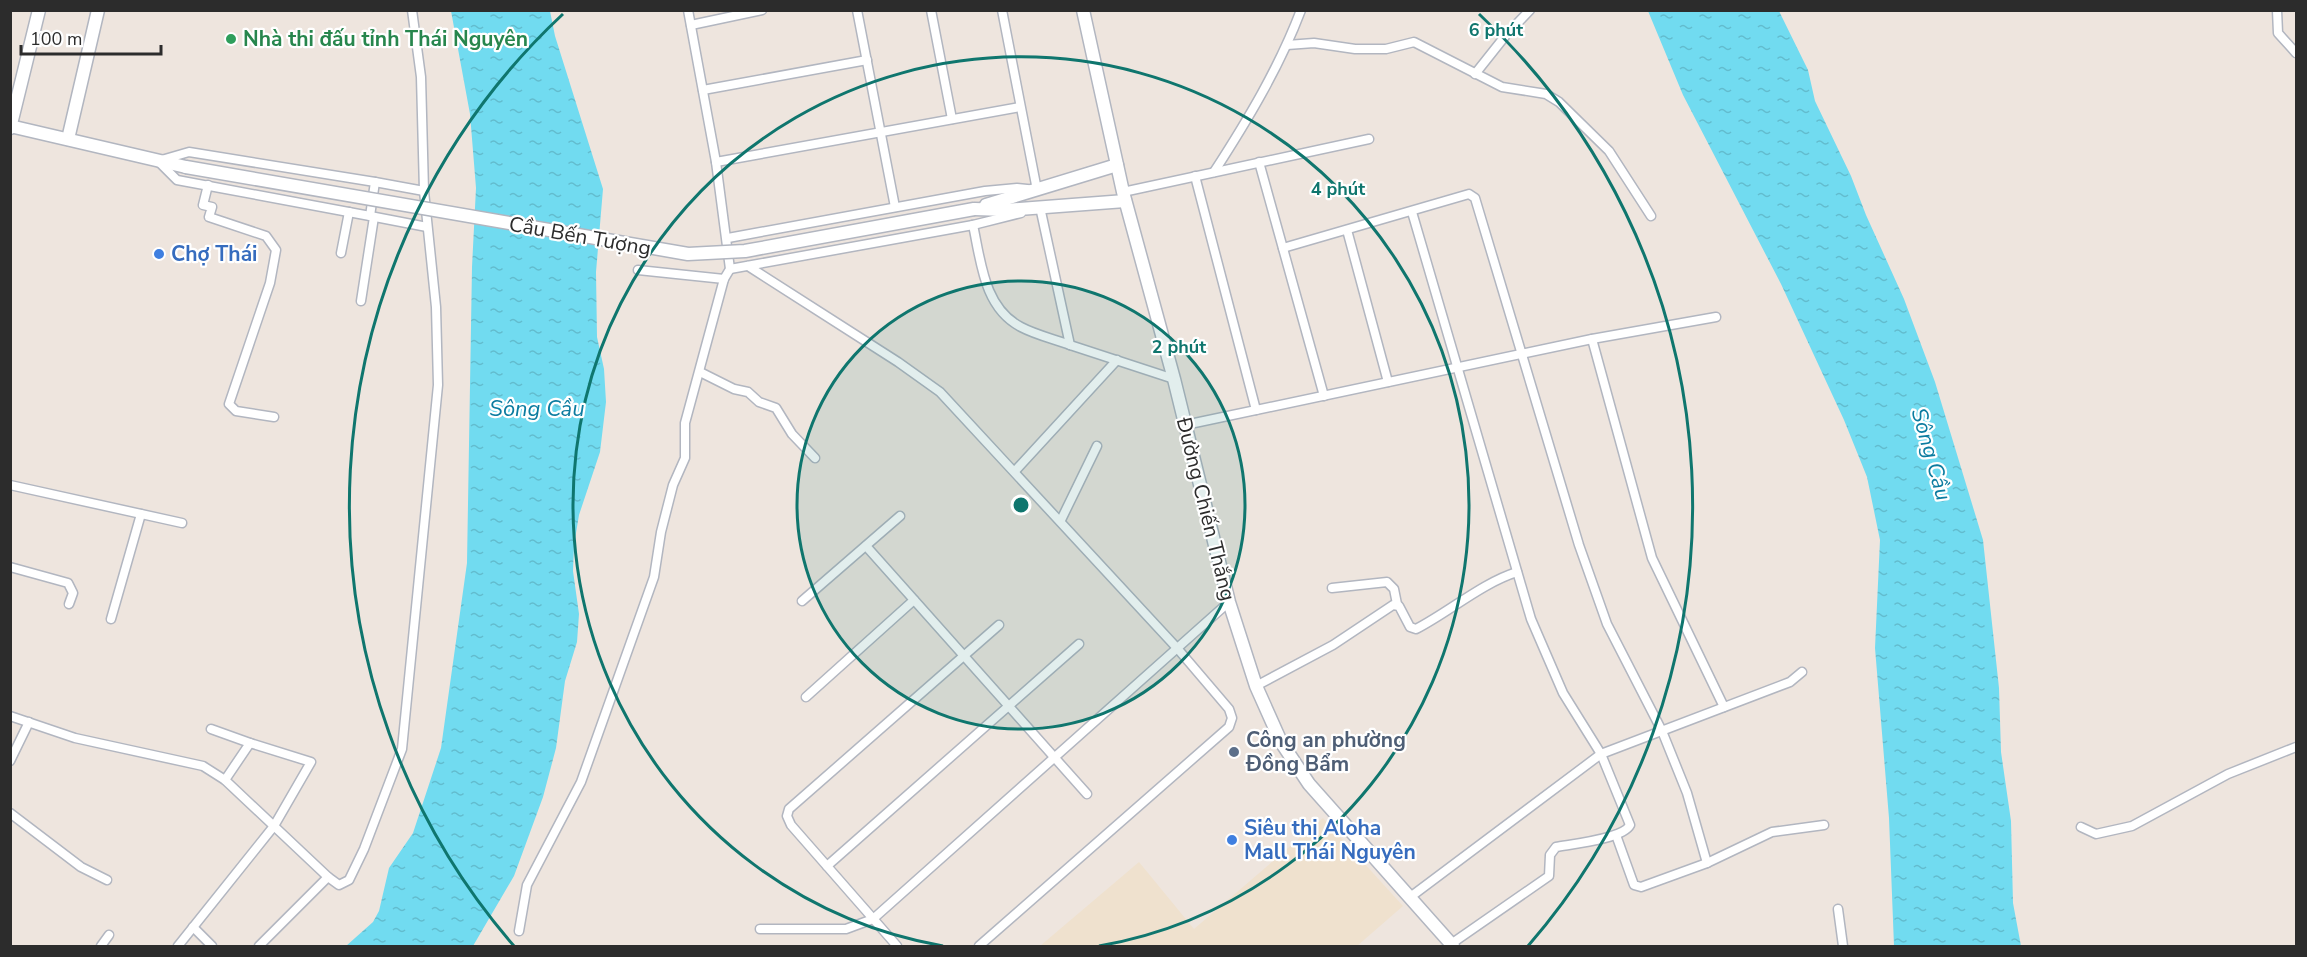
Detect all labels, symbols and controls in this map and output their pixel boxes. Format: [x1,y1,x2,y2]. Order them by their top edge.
scale bar [21,18,160,56]
text: 6 phút [1469,18,1523,42]
place label: Nhà thi đấu tỉnh Thái Nguyên [243,25,528,53]
text: 100 m [30,27,82,51]
marker: Nhà thi đấu tỉnh Thái Nguyên [224,32,238,46]
text: 4 phút [1311,177,1365,201]
street label: Cầu Bến Tượng [507,210,653,262]
place label: Chợ Thái [171,240,257,268]
marker: Chợ Thái [152,247,166,261]
text: 2 phút [1152,335,1206,359]
water label: Sông Cầu [489,394,585,424]
water label: Sông Cầu [1903,404,1959,504]
street label: Đường Chiến Thắng [1169,413,1242,604]
centre of rings [1011,495,1031,515]
place label: Công an phường Đồng Bẩm [1245,726,1406,778]
marker: Công an phường Đồng Bẩm [1227,745,1241,759]
place label: Siêu thị Aloha Mall Thái Nguyên [1244,814,1416,866]
marker: Siêu thị Aloha Mall Thái Nguyên [1225,833,1239,847]

